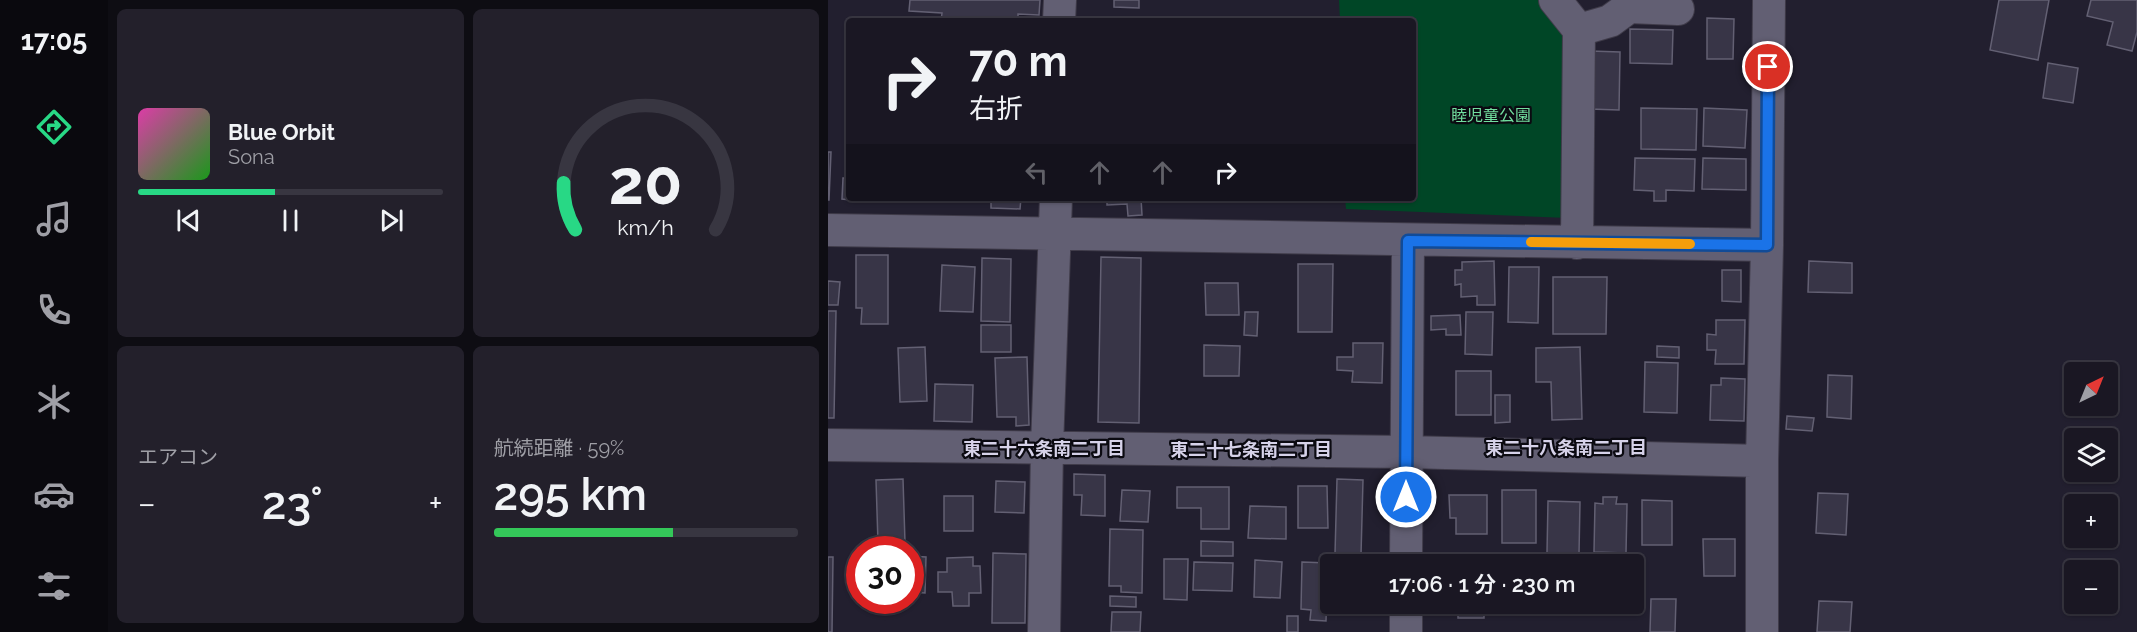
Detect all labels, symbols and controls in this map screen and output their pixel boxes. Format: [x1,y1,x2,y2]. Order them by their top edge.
text: 17:05 [21,25,87,56]
text: 70 m [969,37,1068,86]
pin [1742,41,1793,92]
icon: right [870,42,948,120]
icon: arrive [1751,50,1784,83]
text: 右折 [969,93,1023,124]
icon: directions [33,106,75,148]
park label: 睦児童公園 [1451,106,1531,125]
text: Blue Orbit [228,119,335,145]
text: Sona [228,145,275,169]
text: 20 [609,145,682,219]
icon: left [1020,156,1053,189]
icon: ahead [1083,156,1116,189]
icon: ahead [1146,156,1179,189]
icon: right [1209,156,1242,189]
icon: music [33,198,75,240]
icon: previous [172,204,205,237]
icon: pause [274,204,307,237]
icon: next [375,204,408,237]
text: km/h [617,215,674,240]
icon: phone [33,289,75,331]
north arrow [2064,362,2118,416]
map controls [2064,362,2118,614]
icon: climate [33,381,75,423]
button: layers [2064,428,2118,482]
text: 航続距離 · 59% [494,436,624,460]
district label: 東二十八条南二丁目 [1485,437,1647,458]
district label: 東二十六条南二丁目 [963,438,1125,459]
district label: 東二十七条南二丁目 [1170,439,1332,460]
text: エアコン [138,445,218,469]
position arrow [1374,465,1438,529]
text: 295 km [494,468,647,521]
icon: car [33,473,75,515]
text: 23° [262,477,323,530]
text: − [138,484,156,523]
text: + [429,484,443,523]
button: + [2064,494,2118,548]
speed limit sign: 30 [846,536,924,614]
button: − [2064,560,2118,614]
icon: filters [33,565,75,607]
text: 17:06 · 1 分 · 230 m [1389,571,1575,597]

